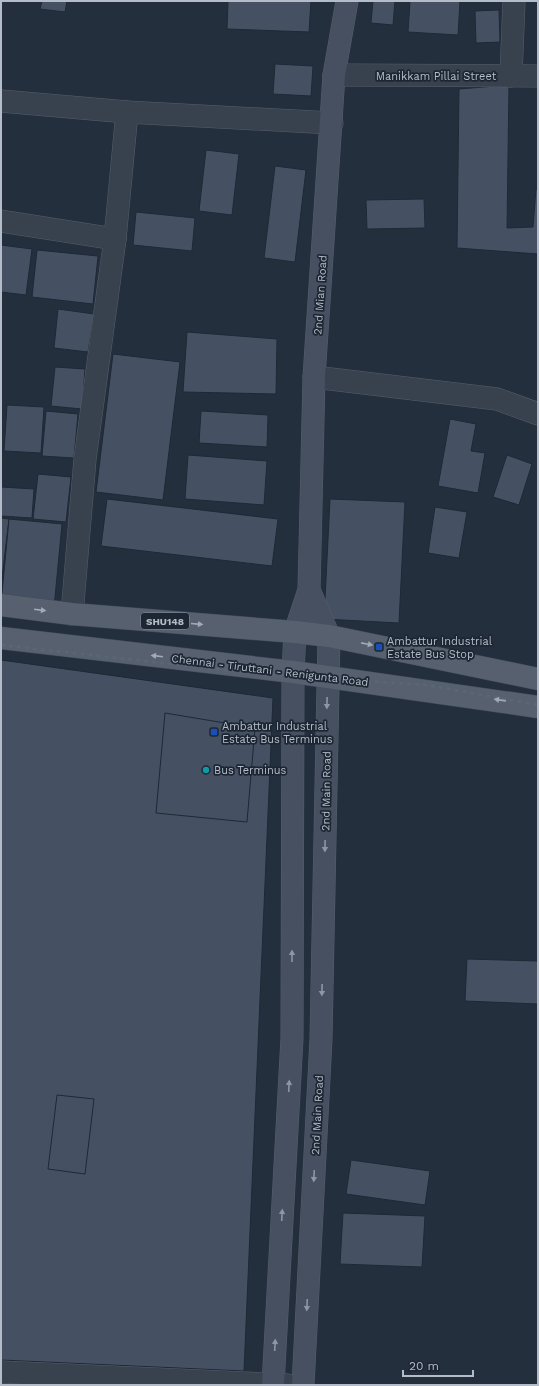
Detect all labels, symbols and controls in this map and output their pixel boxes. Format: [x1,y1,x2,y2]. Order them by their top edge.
street label: Manikkam Pillai Street [376,70,497,83]
street label: 2nd Mian Road [311,255,330,335]
one-way arrow [34,607,46,613]
road number: SHU148 [141,613,189,629]
one-way arrow [191,620,203,627]
place label: Ambattur Industrial Estate Bus Stop [387,635,493,661]
one-way arrow [361,641,373,647]
marker: Ambattur Industrial Estate Bus Stop [374,642,384,652]
street label: Chennai - Tiruttani - Renigunta Road [171,652,369,689]
one-way arrow [151,653,163,659]
one-way arrow [324,697,331,709]
one-way arrow [493,697,506,703]
place label: Ambattur Industrial Estate Bus Terminus [222,720,333,746]
marker: Ambattur Industrial Estate Bus Terminus [209,727,219,737]
street label: 2nd Main Road [319,751,334,831]
place label: Bus Terminus [214,764,286,777]
marker: Bus Terminus [201,765,211,775]
one-way arrow [322,840,328,853]
one-way arrow [289,949,295,962]
one-way arrow [319,984,325,997]
street label: 2nd Main Road [309,1075,326,1155]
one-way arrow [286,1079,292,1092]
one-way arrow [311,1170,317,1183]
one-way arrow [279,1209,286,1221]
one-way arrow [304,1299,311,1311]
one-way arrow [272,1339,279,1351]
scale bar [403,1352,473,1378]
text: 20 m [409,1359,439,1373]

